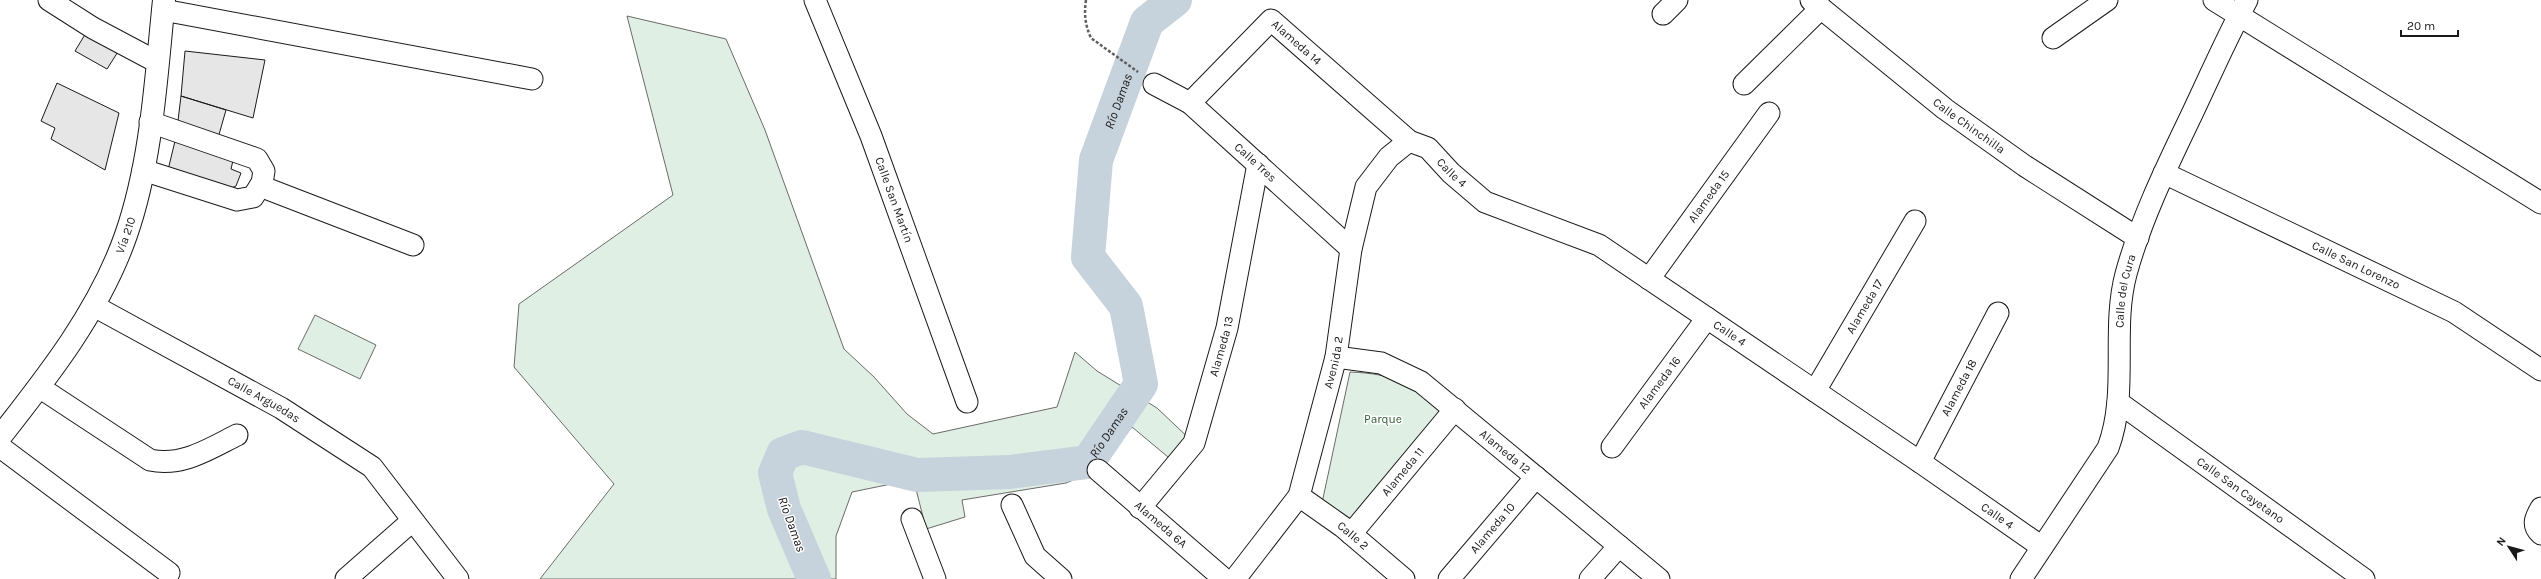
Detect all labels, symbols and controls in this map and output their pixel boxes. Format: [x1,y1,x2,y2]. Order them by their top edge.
scale bar [2401,12,2458,38]
street label: Alameda 14 [1269,17,1325,68]
text: 20 m [2407,19,2435,33]
water label: Río Damas [1101,71,1135,131]
street label: Calle Chinchilla [1930,95,2008,157]
street label: Calle Tres [1232,140,1279,185]
street label: Calle San Martín [872,155,916,245]
street label: Calle 4 [1434,155,1470,191]
street label: Alameda 15 [1685,167,1733,225]
street label: Vía 210 [113,215,138,255]
street label: Calle San Lorenzo [2310,238,2402,292]
street label: Calle del Cura [2112,252,2138,328]
street label: Alameda 17 [1843,277,1886,336]
street label: Alameda 13 [1206,315,1236,378]
street label: Calle 4 [1711,317,1749,350]
street label: Avenida 2 [1321,335,1346,390]
street label: Alameda 16 [1635,353,1683,412]
street label: Alameda 18 [1938,357,1980,418]
street label: Calle Arguedas [225,373,303,426]
water label: Río Damas [1086,404,1131,461]
park label: Parque [1364,412,1402,426]
street label: Alameda 12 [1477,427,1534,477]
street label: Alameda 11 [1379,445,1427,499]
street label: Calle San Cayetano [2194,454,2287,526]
water label: Río Damas [775,494,809,554]
street label: Alameda 6A [1132,498,1190,551]
street label: Alameda 10 [1467,500,1518,556]
street label: Calle 4 [1978,500,2017,532]
street label: Calle 2 [1335,518,1372,553]
north arrow [2489,527,2529,567]
text: N [2494,534,2509,548]

